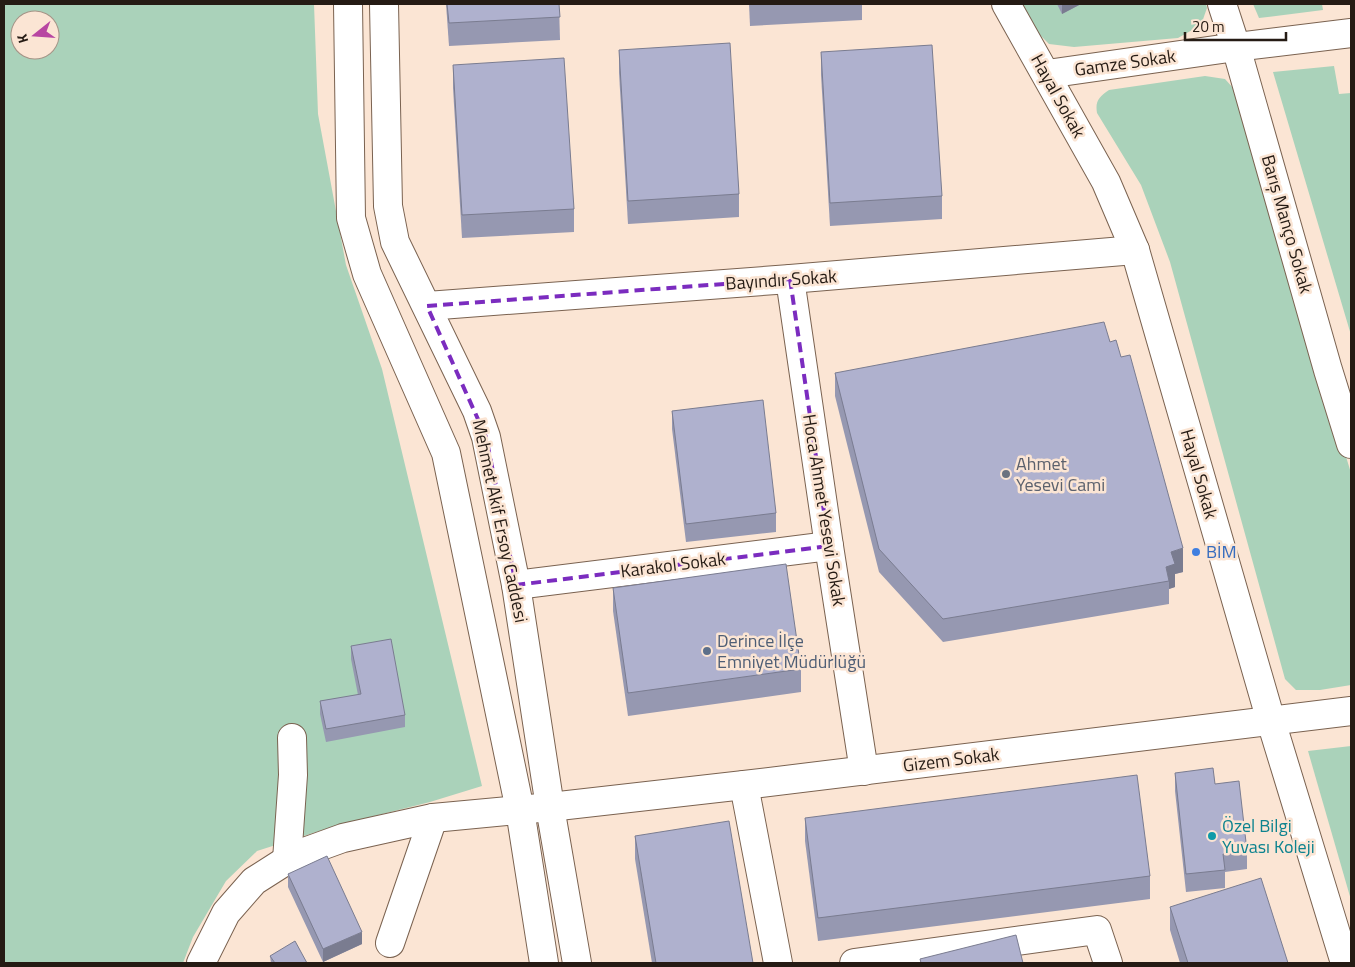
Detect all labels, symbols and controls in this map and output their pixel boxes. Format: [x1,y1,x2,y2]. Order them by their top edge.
north arrow [10,10,60,60]
scale bar [1185,10,1286,42]
text: 20 m [1192,15,1225,38]
text: K [11,31,33,46]
street label: Gamze Sokak [1073,42,1178,83]
street label: Hayal Sokak [1024,49,1093,143]
street label: Barış Manço Sokak [1255,151,1320,297]
street label: Bayındır Sokak [724,262,838,297]
street label: Hoca Ahmet Yesevi Sokak [796,412,853,608]
street label: Mehmet Akif Ersoy Caddesi [466,417,535,625]
street label: Hayal Sokak [1174,426,1225,522]
place label: Ahmet Yesevi Cami [1016,450,1105,498]
marker: Ahmet Yesevi Cami [1000,468,1012,480]
place label: BİM [1206,538,1237,565]
street label: Karakol Sokak [619,545,728,584]
marker: BİM [1190,546,1202,558]
place label: Derince İlçe Emniyet Müdürlüğü [717,627,866,675]
marker: Derince İlçe Emniyet Müdürlüğü [701,645,713,657]
street label: Gizem Sokak [901,740,1001,779]
place label: Özel Bilgi Yuvası Koleji [1222,812,1315,860]
marker: Özel Bilgi Yuvası Koleji [1206,830,1218,842]

